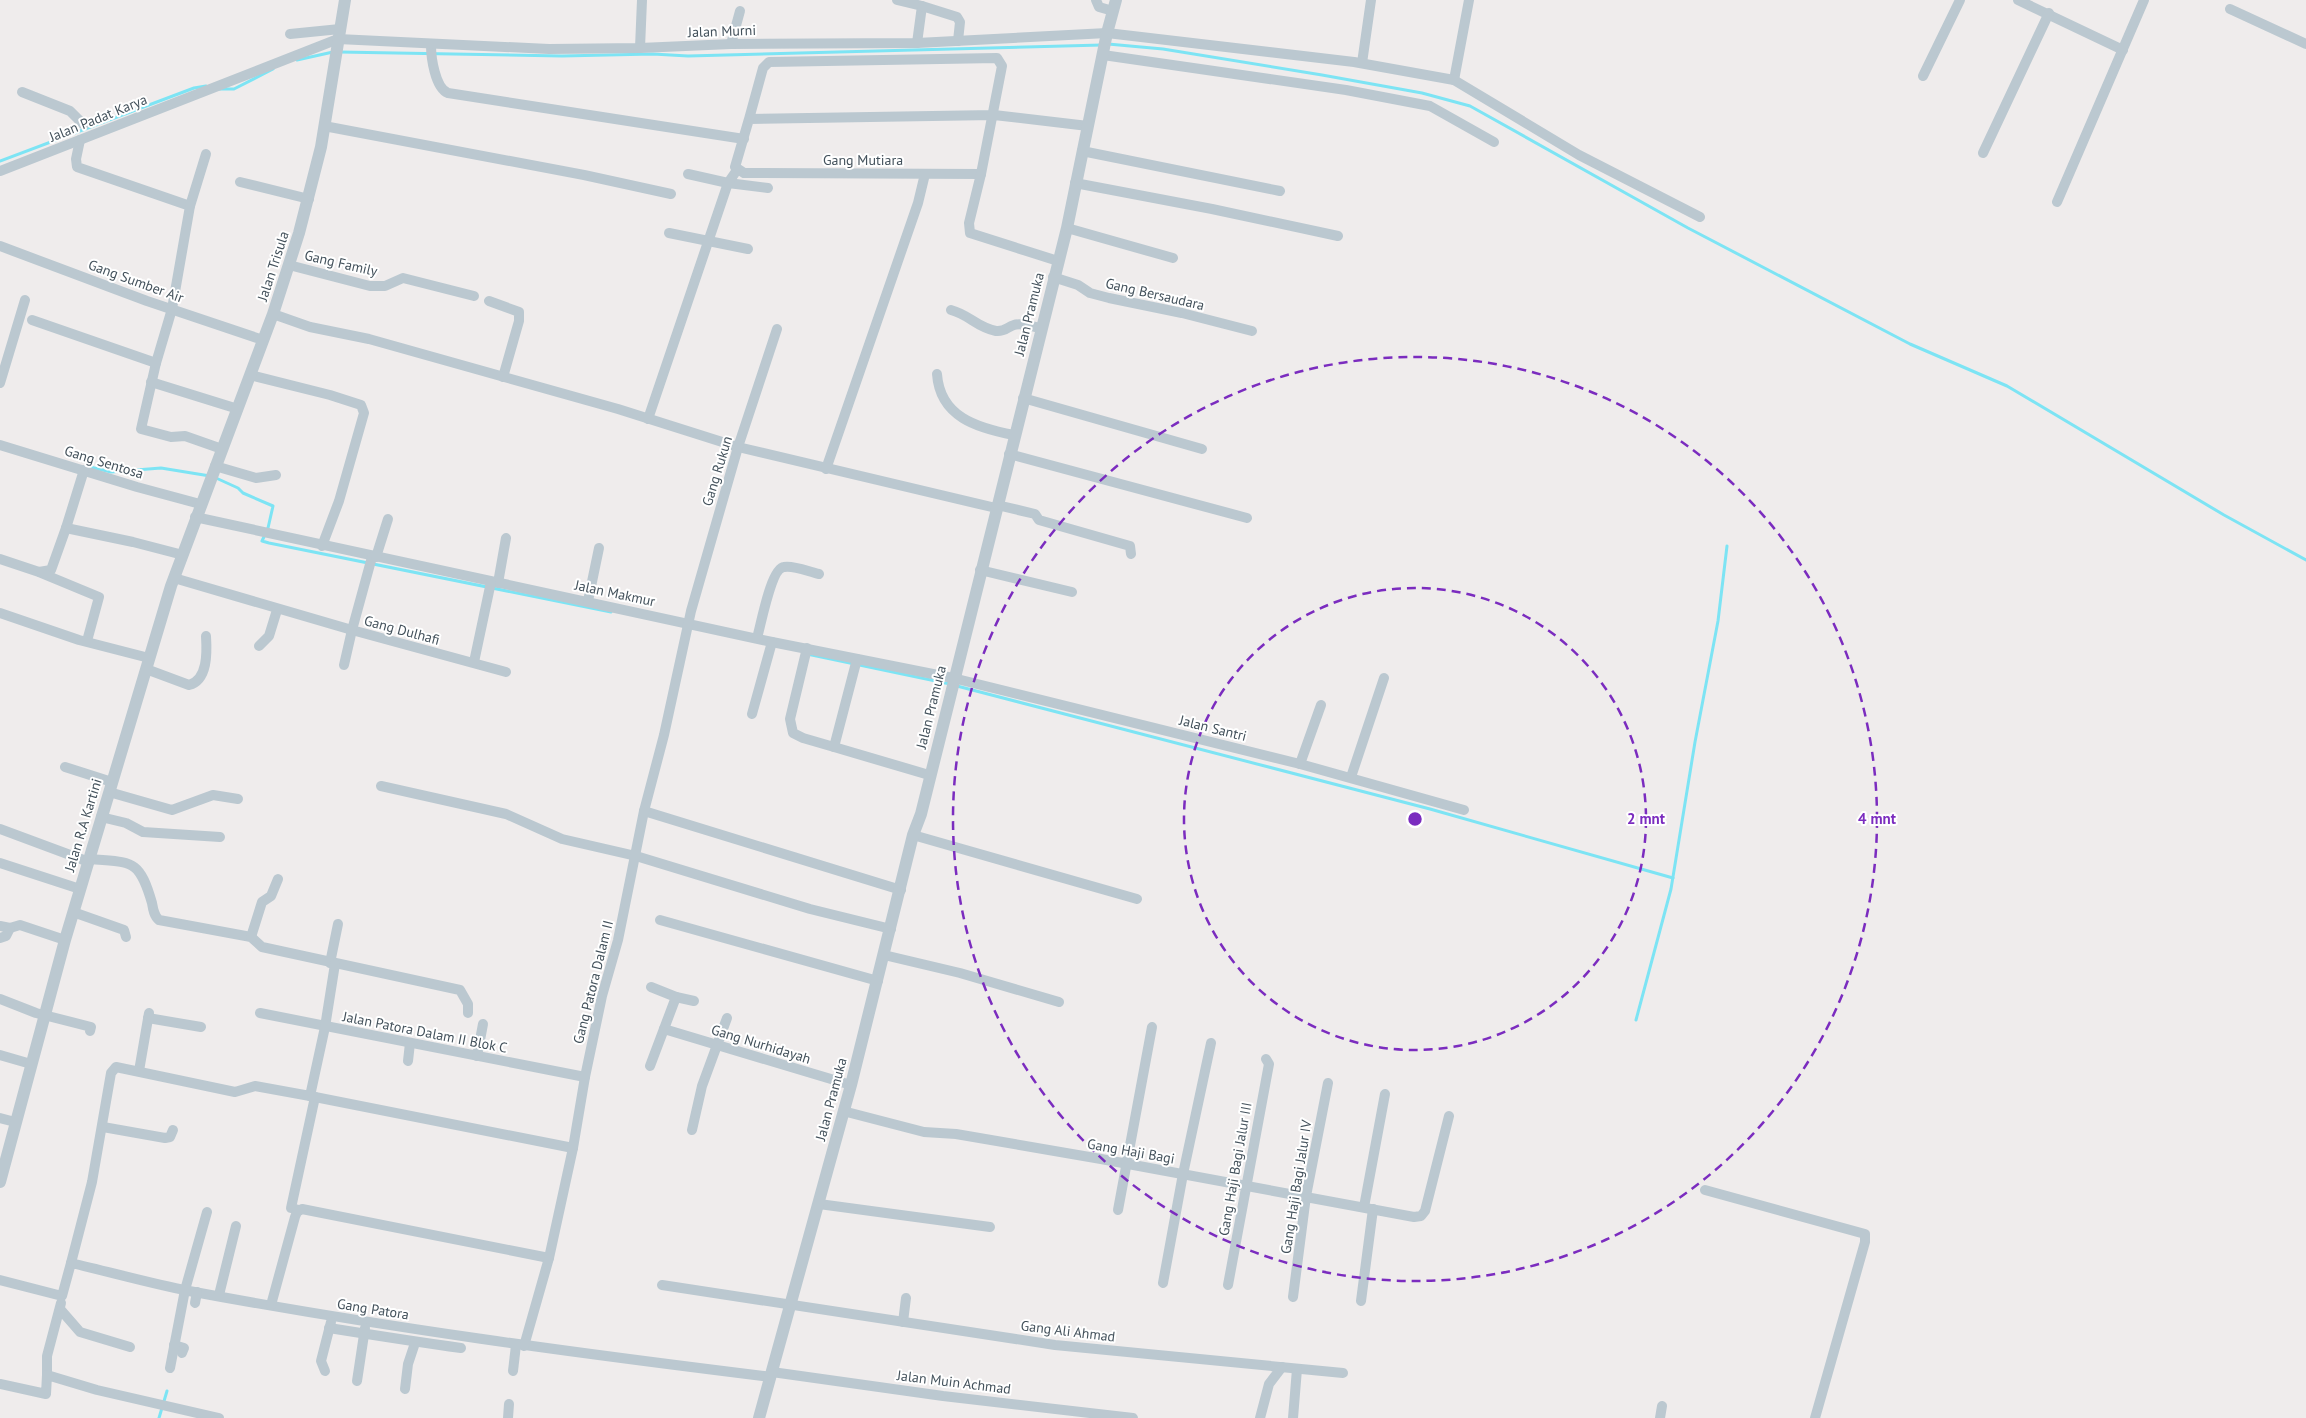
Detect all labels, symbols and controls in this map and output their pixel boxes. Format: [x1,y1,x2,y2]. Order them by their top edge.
street label: Jalan Murni [687,21,756,41]
street label: Jalan Padat Karya [45,90,150,146]
street label: Gang Mutiara [823,151,903,169]
street label: Jalan Trisula [253,229,293,304]
street label: Gang Family [303,246,380,280]
street label: Gang Sumber Air [86,255,186,307]
street label: Jalan Pramuka [1010,271,1048,358]
street label: Gang Bersaudara [1104,274,1206,314]
street label: Gang Rukun [698,434,736,508]
street label: Gang Sentosa [62,441,146,483]
street label: Jalan Makmur [572,575,657,610]
street label: Gang Dulhafi [362,611,442,649]
street label: Jalan Pramuka [912,664,950,751]
street label: Jalan Santri [1176,711,1249,745]
street label: Jalan R.A Kartini [60,776,106,875]
text: 2 mnt [1627,809,1666,828]
text: 4 mnt [1858,809,1897,828]
centre of rings [1406,810,1424,828]
street label: Gang Patora Dalam II [569,918,617,1046]
street label: Jalan Patora Dalam II Blok C [340,1007,509,1057]
street label: Gang Nurhidayah [709,1020,813,1068]
street label: Jalan Pramuka [811,1056,851,1143]
street label: Gang Haji Bagi Jalur III [1214,1101,1256,1237]
street label: Gang Haji Bagi Jalur IV [1277,1119,1315,1255]
street label: Gang Haji Bagi [1086,1134,1176,1168]
street label: Gang Patora [336,1294,410,1324]
street label: Gang Ali Ahmad [1020,1316,1116,1346]
street label: Jalan Muin Achmad [895,1366,1012,1398]

